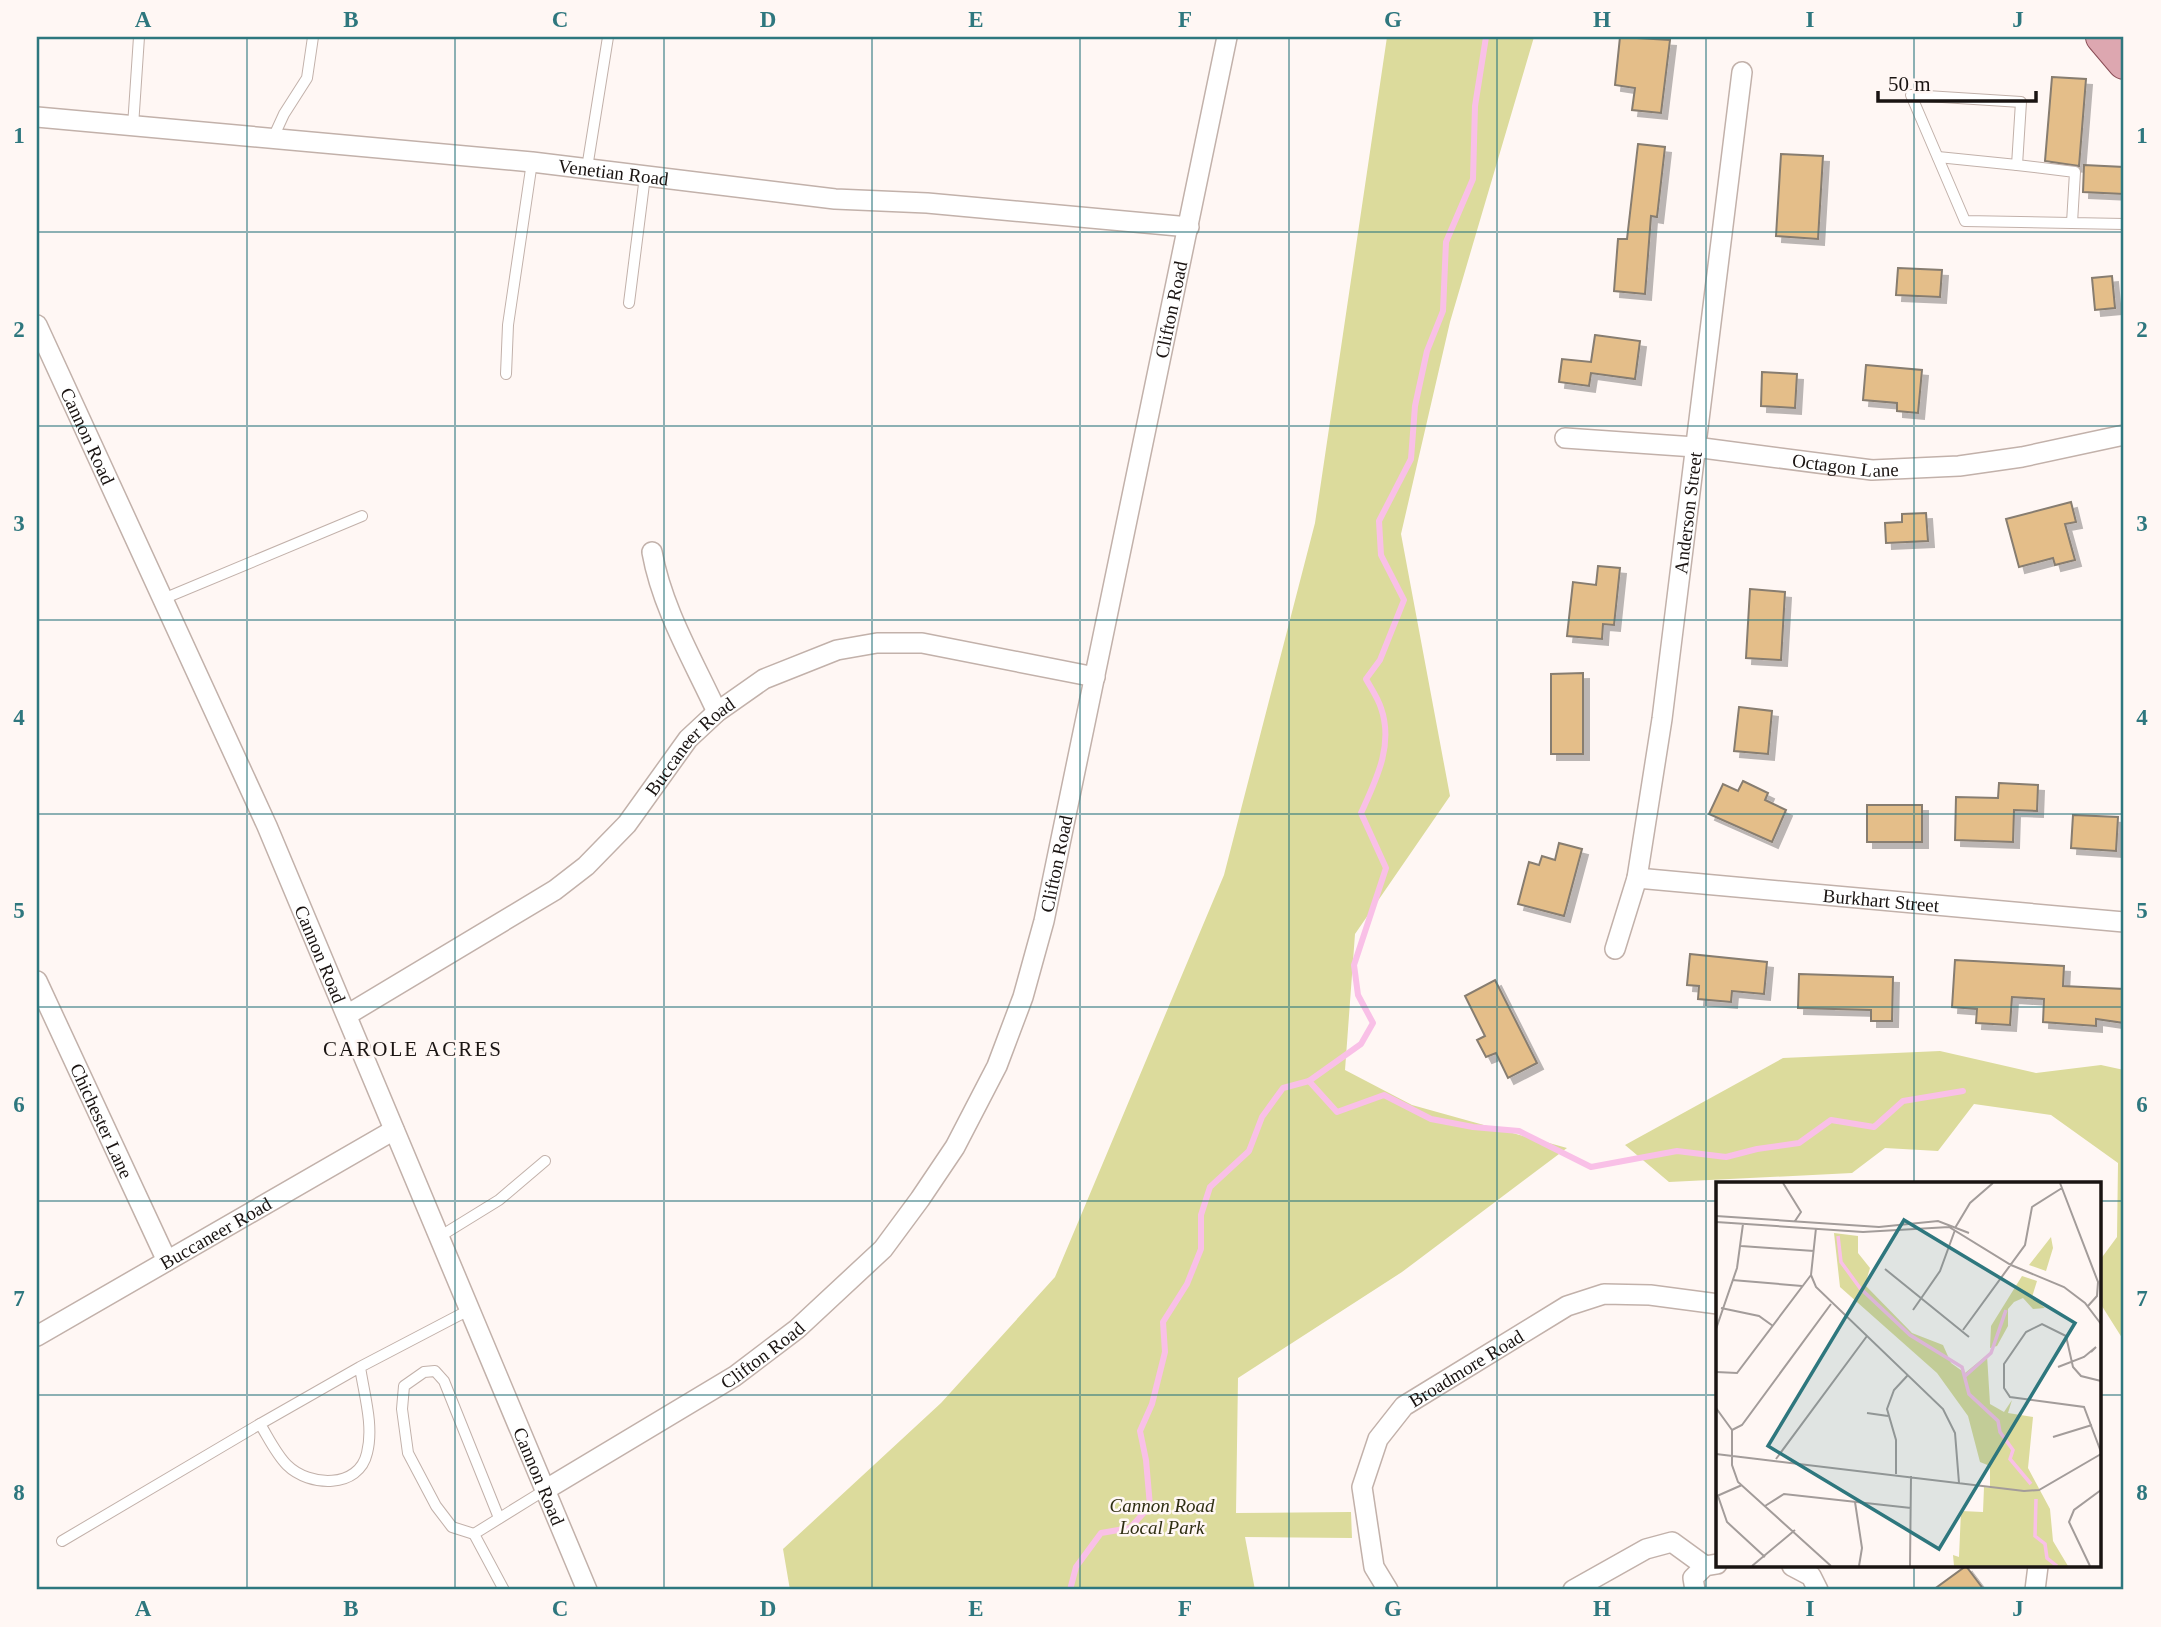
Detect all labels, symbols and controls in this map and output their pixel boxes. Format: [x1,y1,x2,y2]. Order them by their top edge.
text: A [135,7,152,32]
text: B [343,7,359,32]
text: C [552,7,568,32]
text: D [760,7,776,32]
text: E [968,7,984,32]
text: F [1178,7,1192,32]
text: G [1384,7,1402,32]
text: H [1593,7,1611,32]
text: I [1806,7,1815,32]
text: J [2012,7,2024,32]
scale bar [1878,60,2035,104]
text: 50 m [1888,72,1931,96]
text: 1 [13,123,25,148]
text: 1 [2136,123,2148,148]
street label: Venetian Road [557,155,670,189]
street label: Clifton Road [1150,259,1191,360]
text: 2 [13,317,25,342]
text: 2 [2136,317,2148,342]
street label: Cannon Road [57,384,119,488]
street label: Octagon Lane [1791,449,1899,480]
street label: Anderson Street [1670,450,1706,575]
text: 3 [13,511,25,536]
text: 3 [2136,511,2148,536]
street label: Buccaneer Road [641,692,739,799]
text: 4 [13,705,25,730]
text: 4 [2136,705,2148,730]
street label: Clifton Road [1036,813,1076,914]
street label: Burkhart Street [1822,884,1941,916]
text: 5 [13,898,25,923]
text: 5 [2136,898,2148,923]
street label: Cannon Road [291,902,351,1006]
district label: CAROLE ACRES [323,1037,503,1061]
street label: Chichester Lane [66,1060,137,1181]
text: 6 [13,1092,25,1117]
text: 6 [2136,1092,2148,1117]
inset map [1716,1182,2102,1568]
street label: Buccaneer Road [156,1192,275,1273]
text: 7 [13,1286,25,1311]
text: 7 [2136,1286,2148,1311]
street label: Clifton Road [717,1317,809,1393]
street label: Broadmore Road [1405,1325,1527,1411]
street label: Cannon Road [509,1424,569,1528]
text: 8 [13,1480,25,1505]
text: 8 [2136,1480,2148,1505]
park label: Cannon Road Local Park [1109,1495,1215,1538]
text: A [135,1596,152,1621]
text: B [343,1596,359,1621]
text: C [552,1596,568,1621]
text: D [760,1596,776,1621]
text: E [968,1596,984,1621]
text: F [1178,1596,1192,1621]
text: G [1384,1596,1402,1621]
text: H [1593,1596,1611,1621]
text: I [1806,1596,1815,1621]
text: J [2012,1596,2024,1621]

